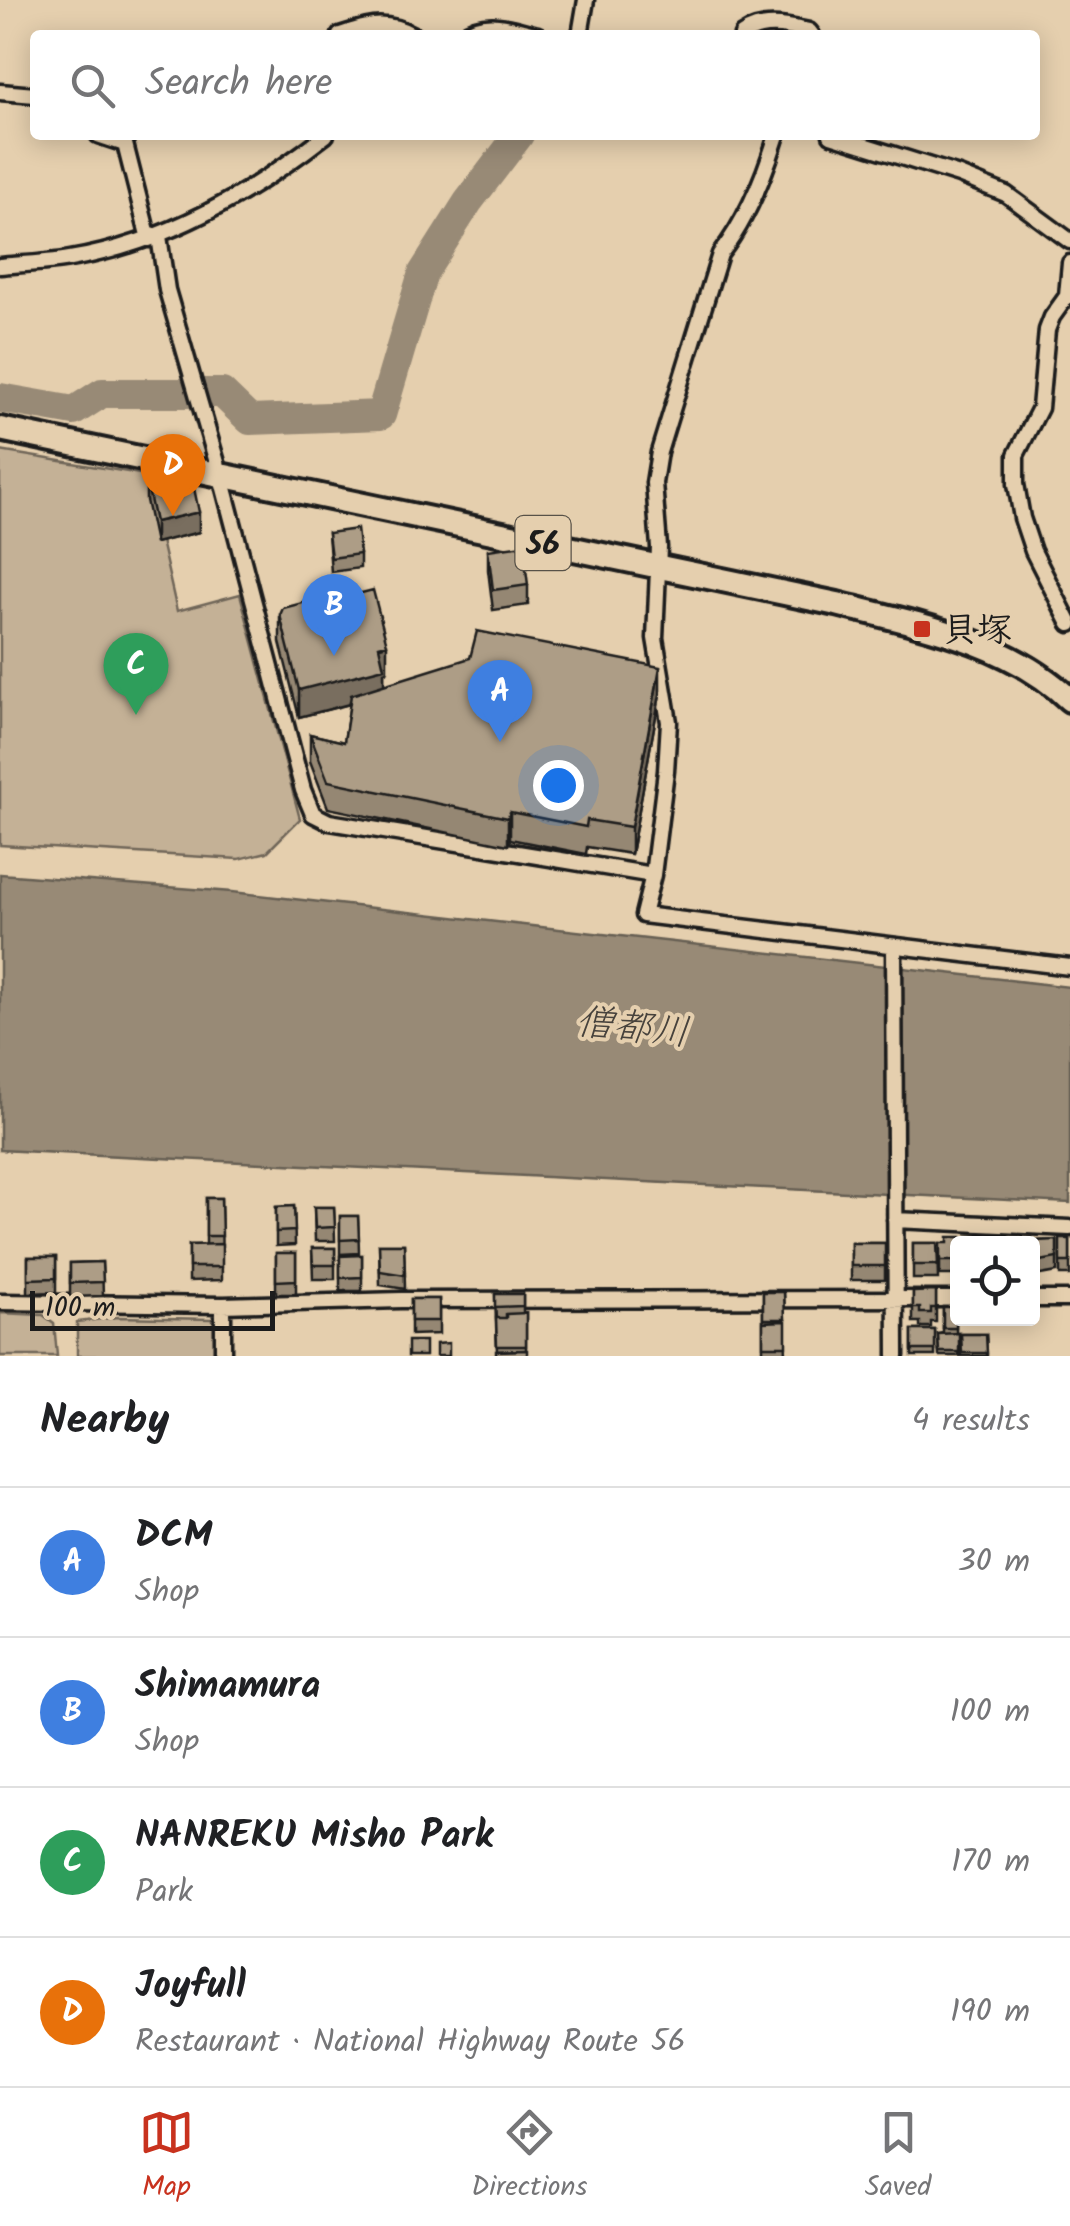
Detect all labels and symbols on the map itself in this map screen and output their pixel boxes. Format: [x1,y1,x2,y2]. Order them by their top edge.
pin: D [140,434,206,516]
road number: 56 [516,516,570,570]
pin: B [302,574,366,656]
place label: 貝塚 [942,604,1012,660]
marker: 貝塚 [911,618,933,640]
pin: C [104,632,168,715]
pin: A [468,660,532,742]
your location [533,760,584,811]
water label: 僧都川 [573,993,693,1065]
scale bar [30,1286,275,1330]

